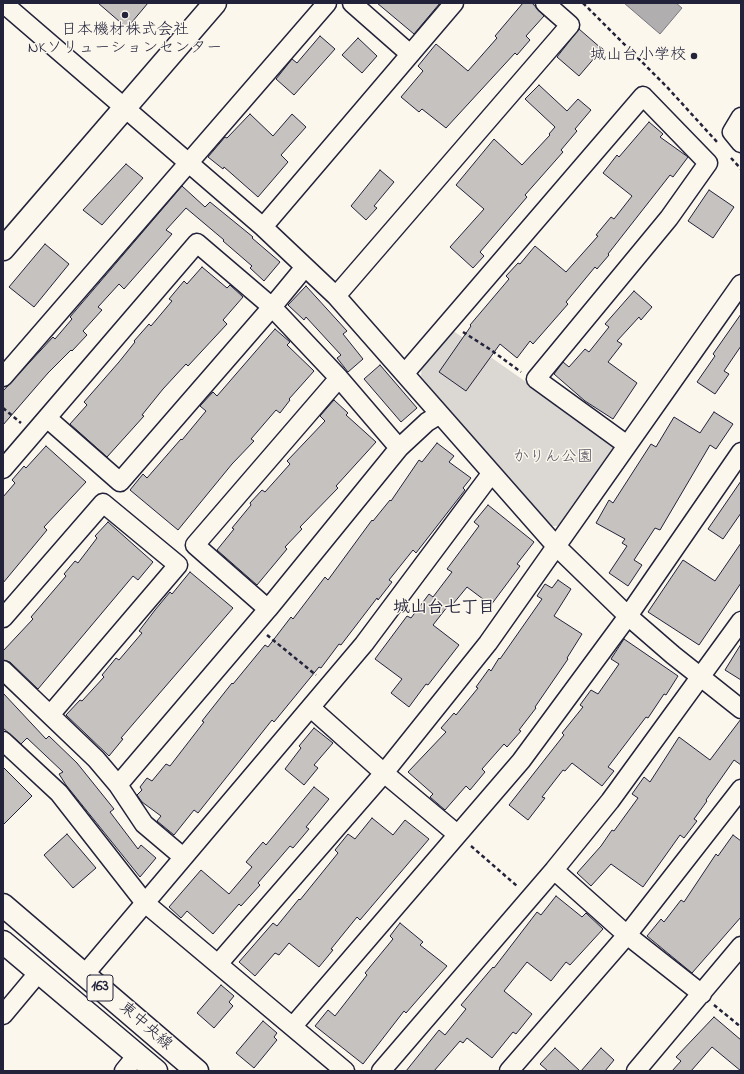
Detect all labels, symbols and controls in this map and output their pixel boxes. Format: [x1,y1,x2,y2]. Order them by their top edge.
marker: 日本機材株式会社 NKソリューションセンター [120,10,130,20]
place label: 日本機材株式会社 NKソリューションセンター [28,21,222,59]
place label: 城山台小学校 [590,46,686,66]
marker: 城山台小学校 [689,51,699,61]
park label: かりん公園 [513,448,593,468]
district label: 城山台七丁目 [393,599,495,619]
road number: 163 [87,975,113,1001]
street label: 東中央線 [115,999,175,1055]

